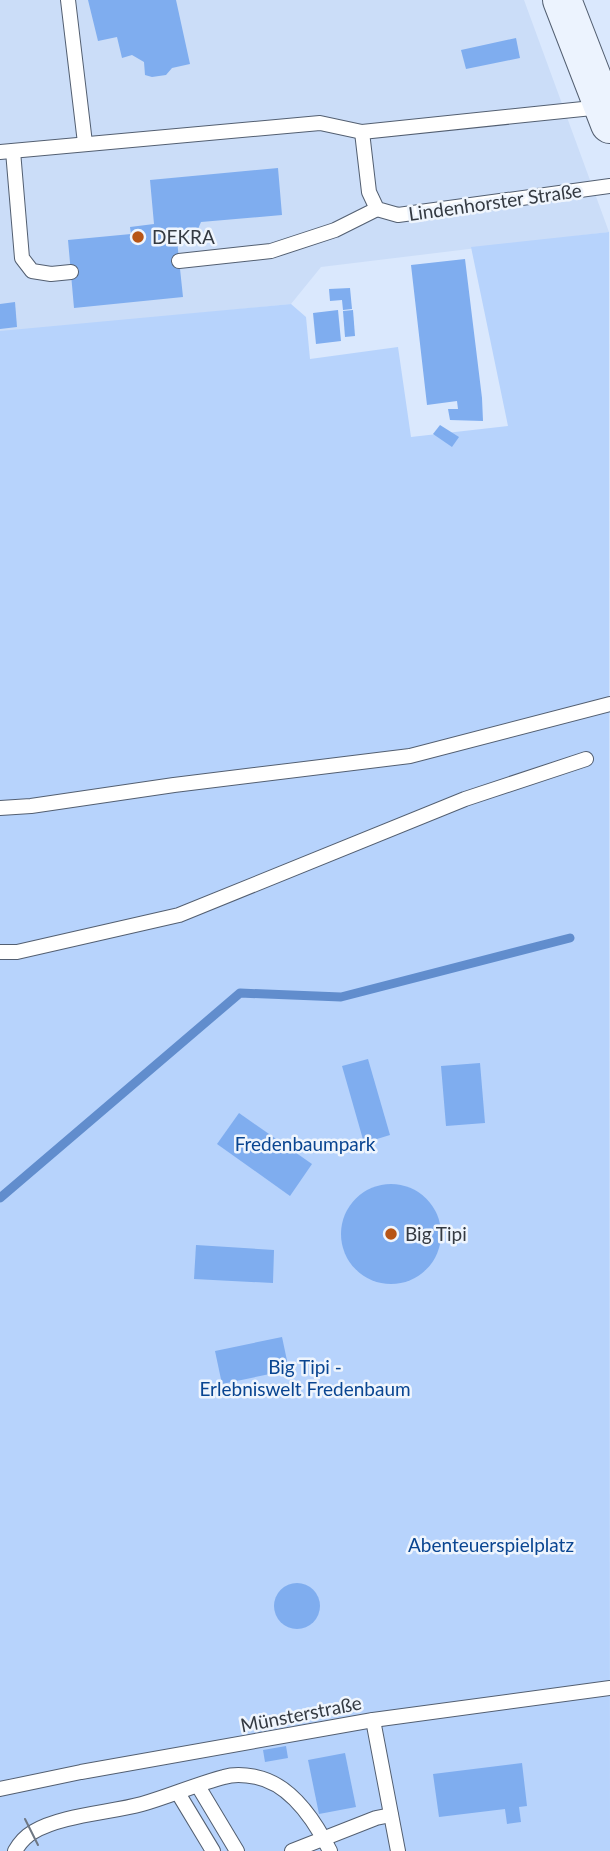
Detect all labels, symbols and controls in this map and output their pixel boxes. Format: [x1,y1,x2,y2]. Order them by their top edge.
street label: Lindenhorster Straße [407,178,583,225]
place label: DEKRA [152,225,215,248]
marker: DEKRA [130,229,146,245]
park label: Fredenbaumpark [235,1132,376,1155]
place label: Big Tipi [405,1222,467,1245]
marker: Big Tipi [383,1226,399,1242]
park label: Big Tipi - Erlebniswelt Fredenbaum [199,1355,411,1400]
park label: Abenteuerspielplatz [408,1533,574,1556]
street label: Münsterstraße [238,1690,363,1737]

